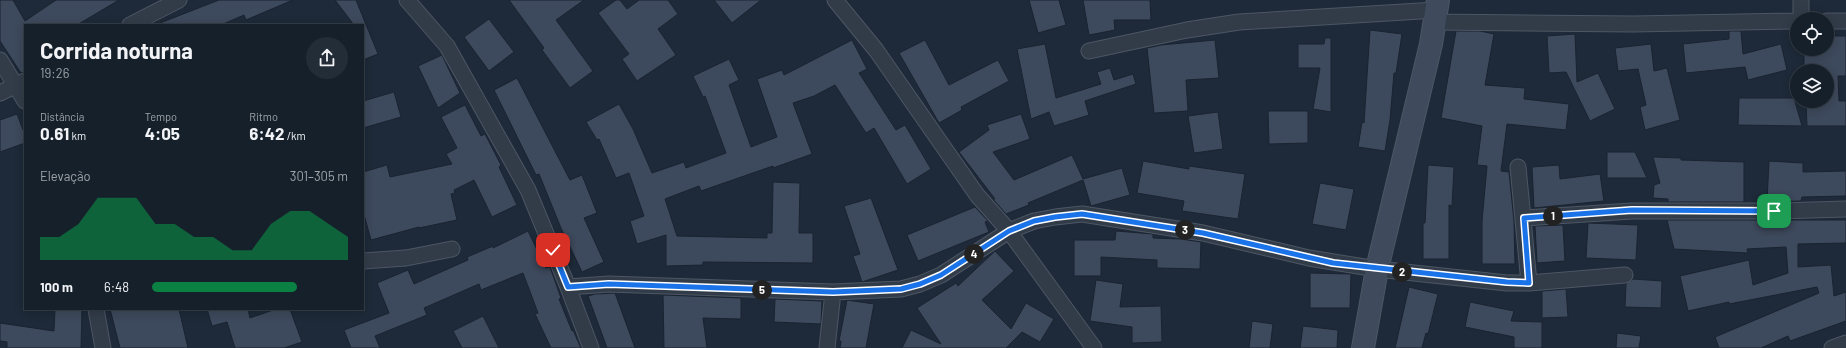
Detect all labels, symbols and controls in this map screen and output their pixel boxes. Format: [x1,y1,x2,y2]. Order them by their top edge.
map controls [1790,12,1834,108]
button: locate [1790,12,1834,56]
text: Corrida noturna [40,37,193,63]
button: share [306,37,348,79]
button: layers [1790,64,1834,108]
text: 19:26 [40,65,69,81]
text: Distância [40,110,85,123]
text: Tempo [145,110,177,123]
text: Ritmo [249,110,278,123]
text: 0.61 [40,123,69,143]
text: 4:05 [145,123,180,143]
text: 6:42 [249,123,284,143]
text: km [69,129,86,142]
text: /km [284,129,306,142]
text: Elevação [40,168,91,184]
text: 301–305 m [290,168,348,184]
pin [1757,194,1791,228]
icon: arrive [1763,200,1785,222]
pin: 1 [1543,206,1563,226]
text: 1 [1551,209,1555,222]
pin: 3 [1175,220,1195,240]
text: 3 [1182,223,1188,236]
pin [536,233,570,267]
icon: check [542,239,564,261]
pin: 4 [964,244,984,264]
text: 4 [971,247,977,260]
pin: 2 [1392,262,1412,282]
text: 2 [1399,265,1405,278]
text: 100 m [40,279,73,295]
text: 6:48 [104,279,129,295]
pin: 5 [752,280,772,300]
text: 5 [759,283,765,296]

